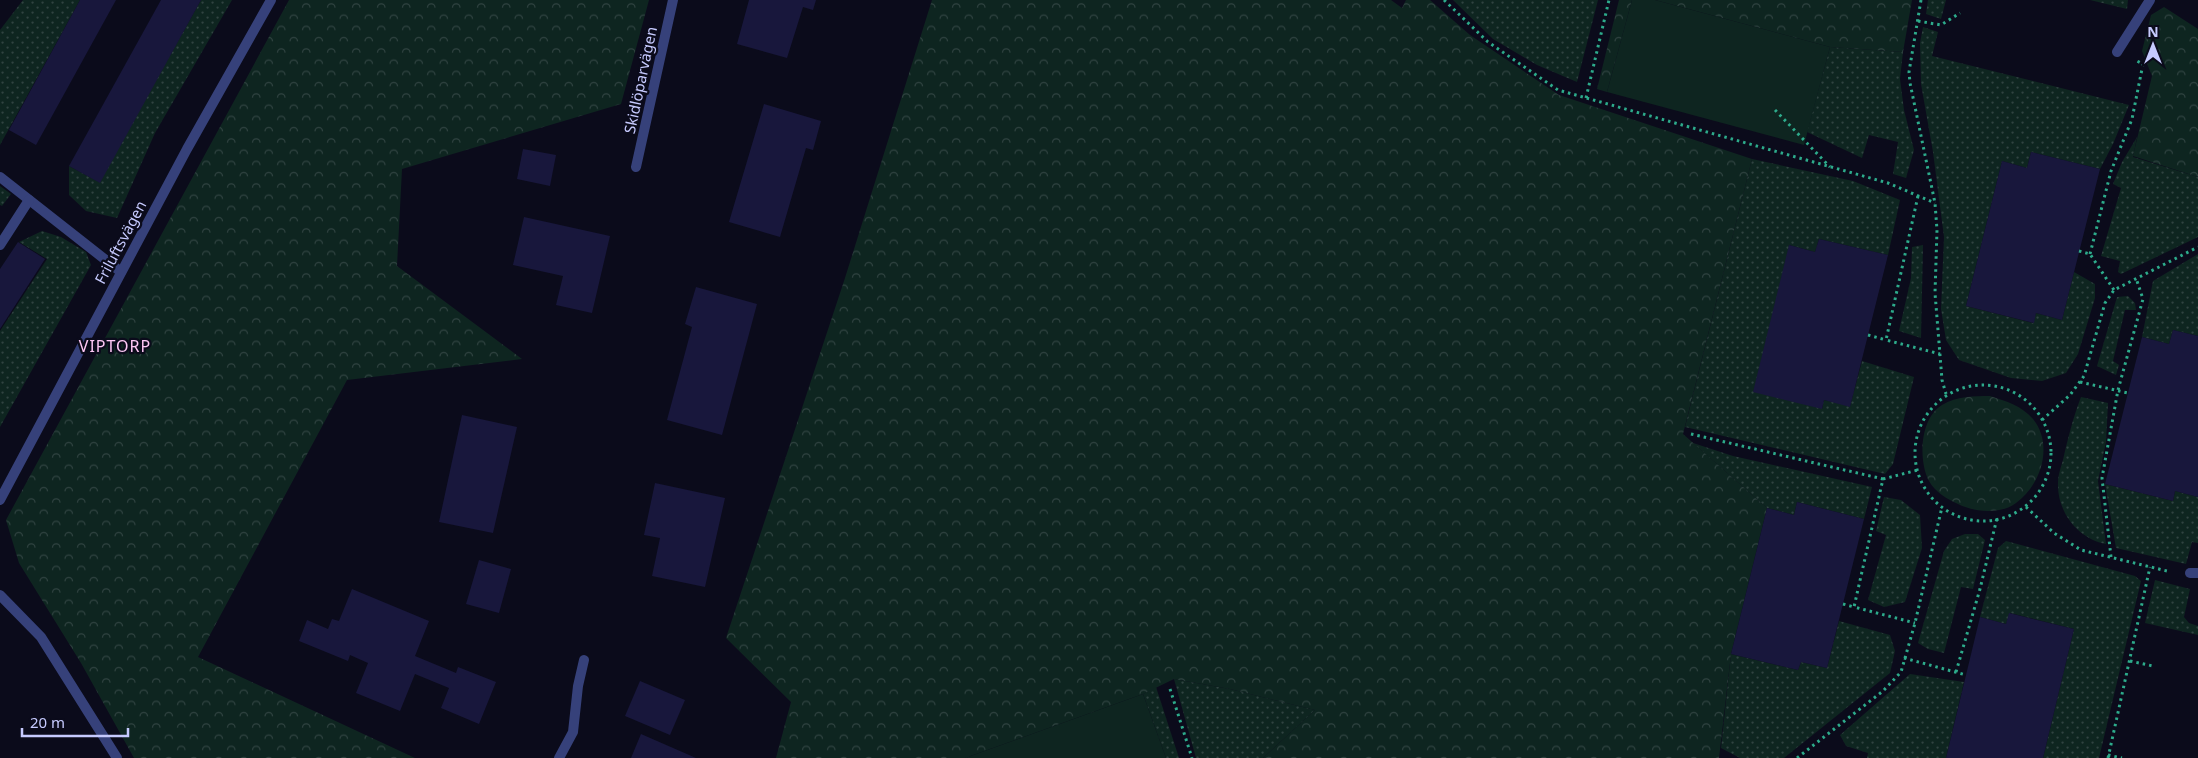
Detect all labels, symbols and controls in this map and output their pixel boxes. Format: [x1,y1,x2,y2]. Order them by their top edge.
north arrow [2128,20,2178,70]
text: N [2147,22,2159,41]
street label: Skidlöparvägen [619,25,661,135]
street label: Friluftsvägen [90,197,150,287]
district label: VIPTORP [79,335,151,357]
scale bar [22,706,129,738]
text: 20 m [30,712,65,732]

